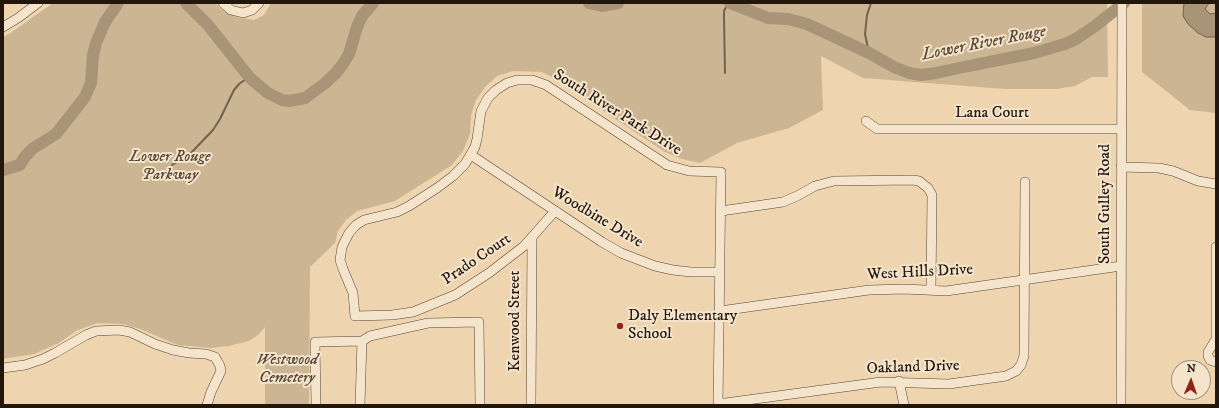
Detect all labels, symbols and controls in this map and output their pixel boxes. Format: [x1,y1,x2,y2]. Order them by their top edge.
water label: Lower River Rouge [920,22,1048,66]
street label: South River Park Drive [549,66,685,160]
street label: Lana Court [955,104,1029,124]
street label: South Gulley Road [1096,144,1116,264]
park label: Lower Rouge Parkway [130,148,210,186]
street label: Woodbine Drive [548,183,646,253]
street label: Prado Court [439,230,515,290]
street label: West Hills Drive [867,261,973,285]
street label: Kenwood Street [506,270,526,372]
place label: Daly Elementary School [628,307,737,345]
marker: Daly Elementary School [615,321,625,331]
park label: Westwood Cemetery [256,351,318,389]
street label: Oakland Drive [866,357,960,379]
north arrow [1171,360,1211,400]
text: N [1187,362,1196,376]

